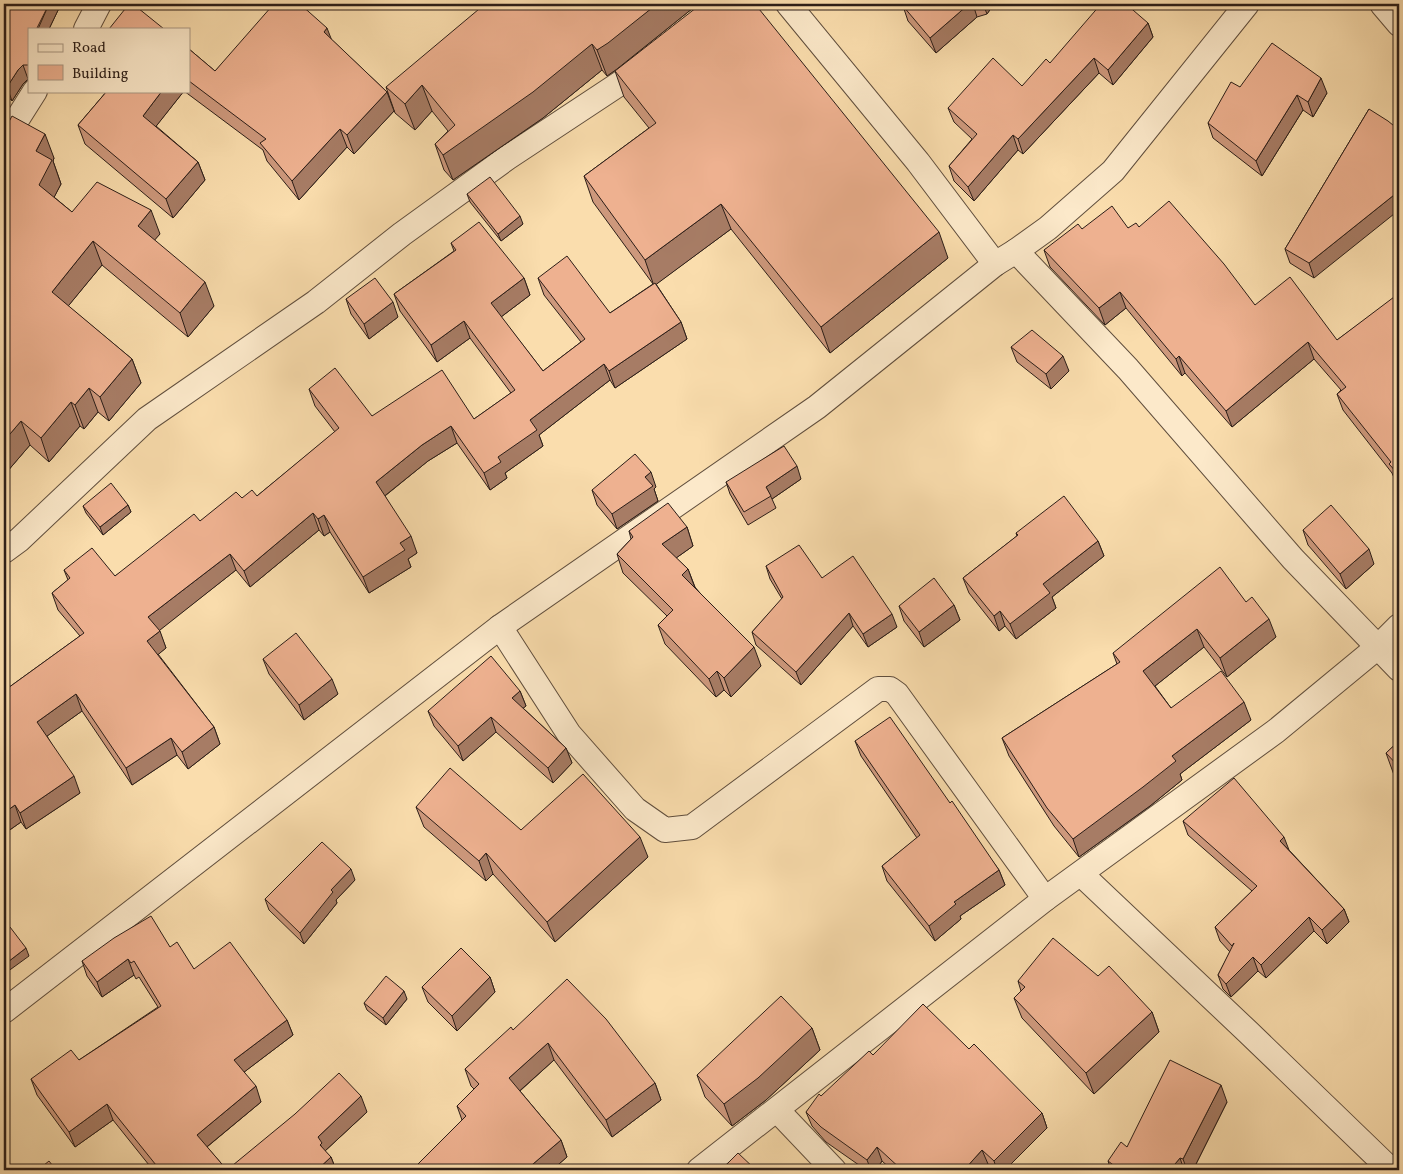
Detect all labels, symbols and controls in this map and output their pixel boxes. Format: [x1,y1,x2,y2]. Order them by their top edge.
legend [28,28,190,92]
text: Road [72,38,106,59]
text: Building [72,64,129,85]

